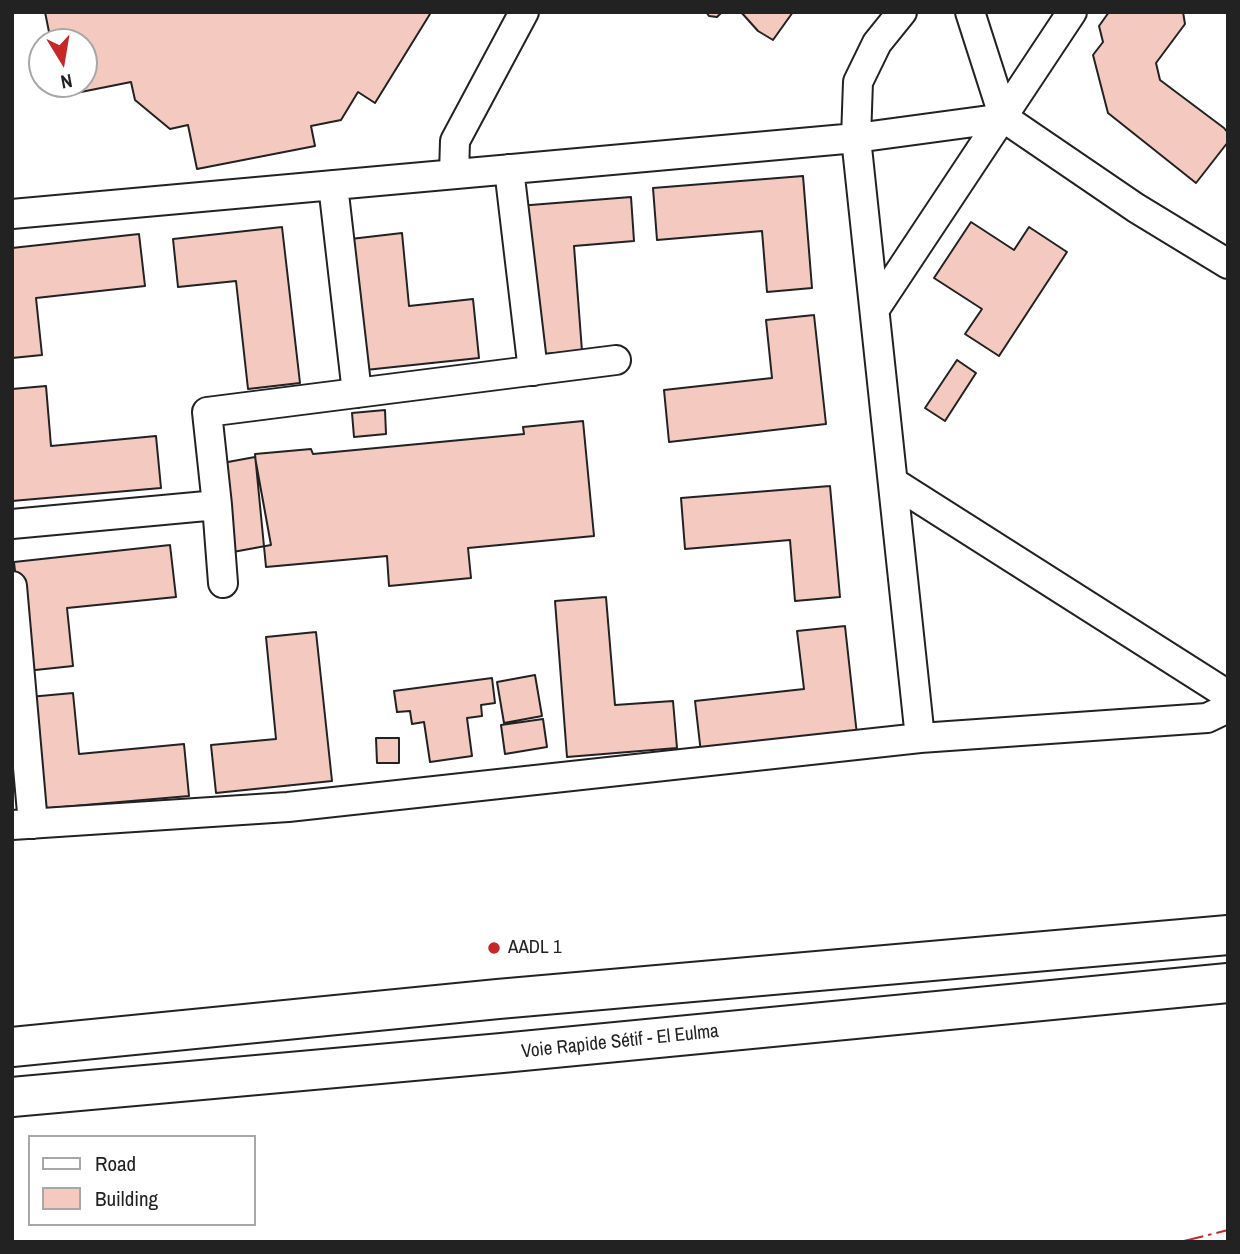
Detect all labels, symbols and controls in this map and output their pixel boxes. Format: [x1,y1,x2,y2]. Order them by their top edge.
north arrow [28,28,98,98]
text: N [59,68,75,95]
place label: AADL 1 [508,937,562,959]
marker: AADL 1 [486,940,502,956]
street label: Voie Rapide Sétif - El Eulma [520,1020,720,1064]
legend [28,1135,256,1226]
text: Road [95,1149,136,1178]
text: Building [95,1184,158,1213]

